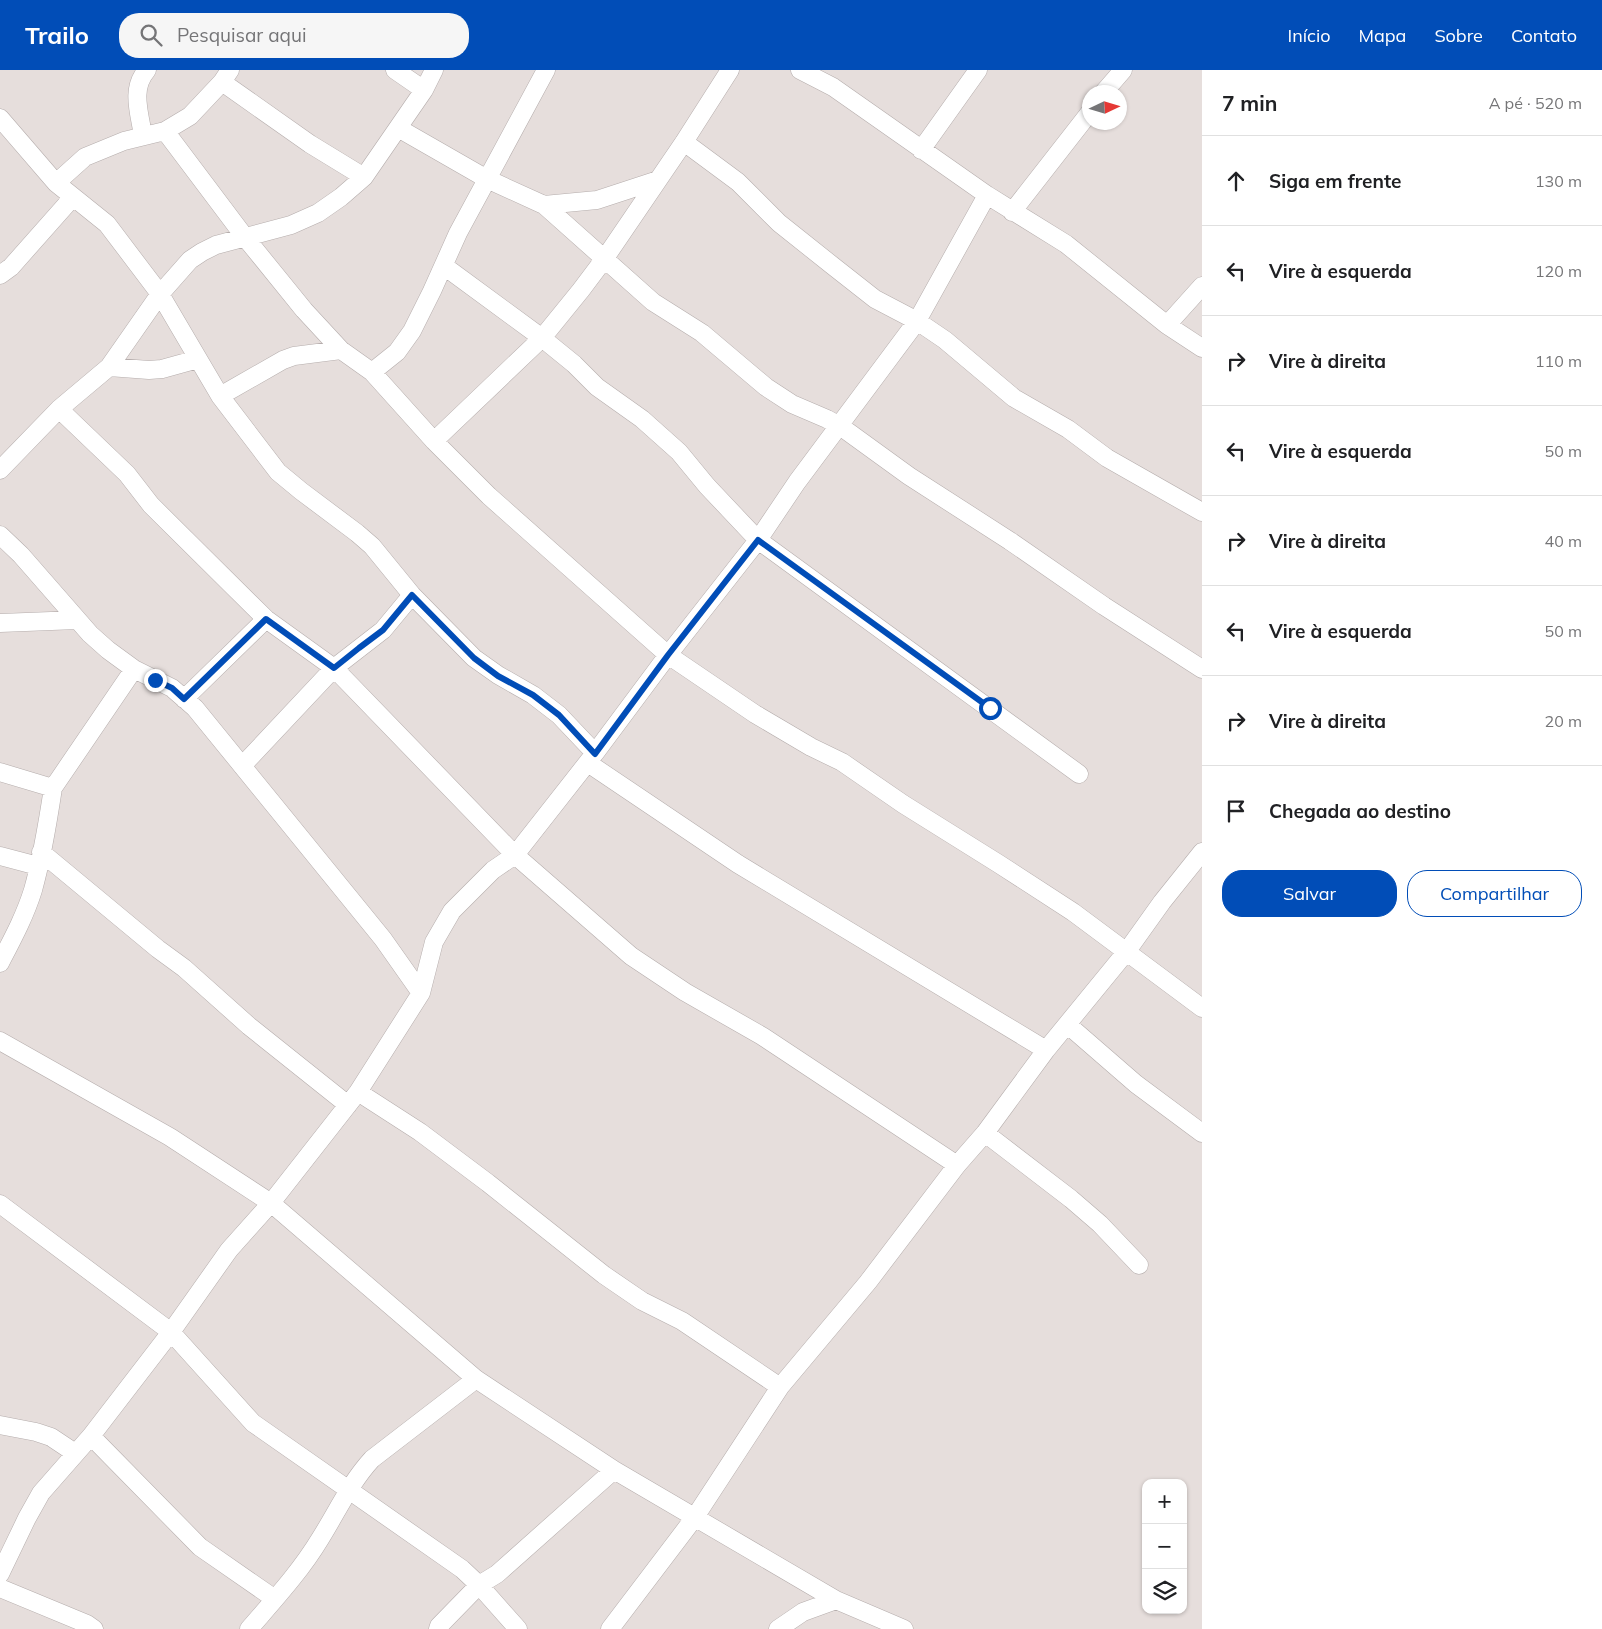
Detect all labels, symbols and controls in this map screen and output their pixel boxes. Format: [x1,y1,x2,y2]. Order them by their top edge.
search box [119,13,469,58]
text: Trailo [25,20,89,50]
icon: search [137,21,165,49]
text: Pesquisar aqui [177,23,306,47]
text: Início [1288,24,1331,47]
text: Mapa [1359,24,1406,47]
text: Sobre [1434,24,1483,47]
text: Contato [1511,24,1577,47]
north arrow [1082,85,1127,130]
text: 7 min [1222,90,1277,116]
text: A pé · 520 m [1489,93,1582,113]
icon: ahead [1222,167,1250,195]
text: Siga em frente [1269,169,1401,193]
text: 130 m [1535,171,1582,191]
icon: left [1222,257,1250,285]
text: Vire à esquerda [1269,259,1412,283]
text: 120 m [1535,261,1582,281]
icon: right [1222,347,1250,375]
text: Vire à direita [1269,349,1386,373]
text: 110 m [1535,351,1582,371]
icon: left [1222,437,1250,465]
text: Vire à esquerda [1269,439,1412,463]
text: 50 m [1545,441,1582,461]
icon: right [1222,527,1250,555]
text: Vire à direita [1269,529,1386,553]
text: 40 m [1545,531,1582,551]
icon: left [1222,617,1250,645]
text: Vire à esquerda [1269,619,1412,643]
text: 50 m [1545,621,1582,641]
route end [144,669,167,692]
route start [979,697,1002,720]
icon: right [1222,707,1250,735]
text: Vire à direita [1269,709,1386,733]
text: 20 m [1545,711,1582,731]
icon: arrive [1222,797,1250,825]
text: Chegada ao destino [1269,799,1451,823]
button: Salvar [1222,870,1397,917]
button: Compartilhar [1407,870,1582,917]
map controls [1142,1479,1187,1614]
button: + [1142,1479,1187,1524]
button: − [1142,1524,1187,1569]
button: layers [1142,1569,1187,1614]

